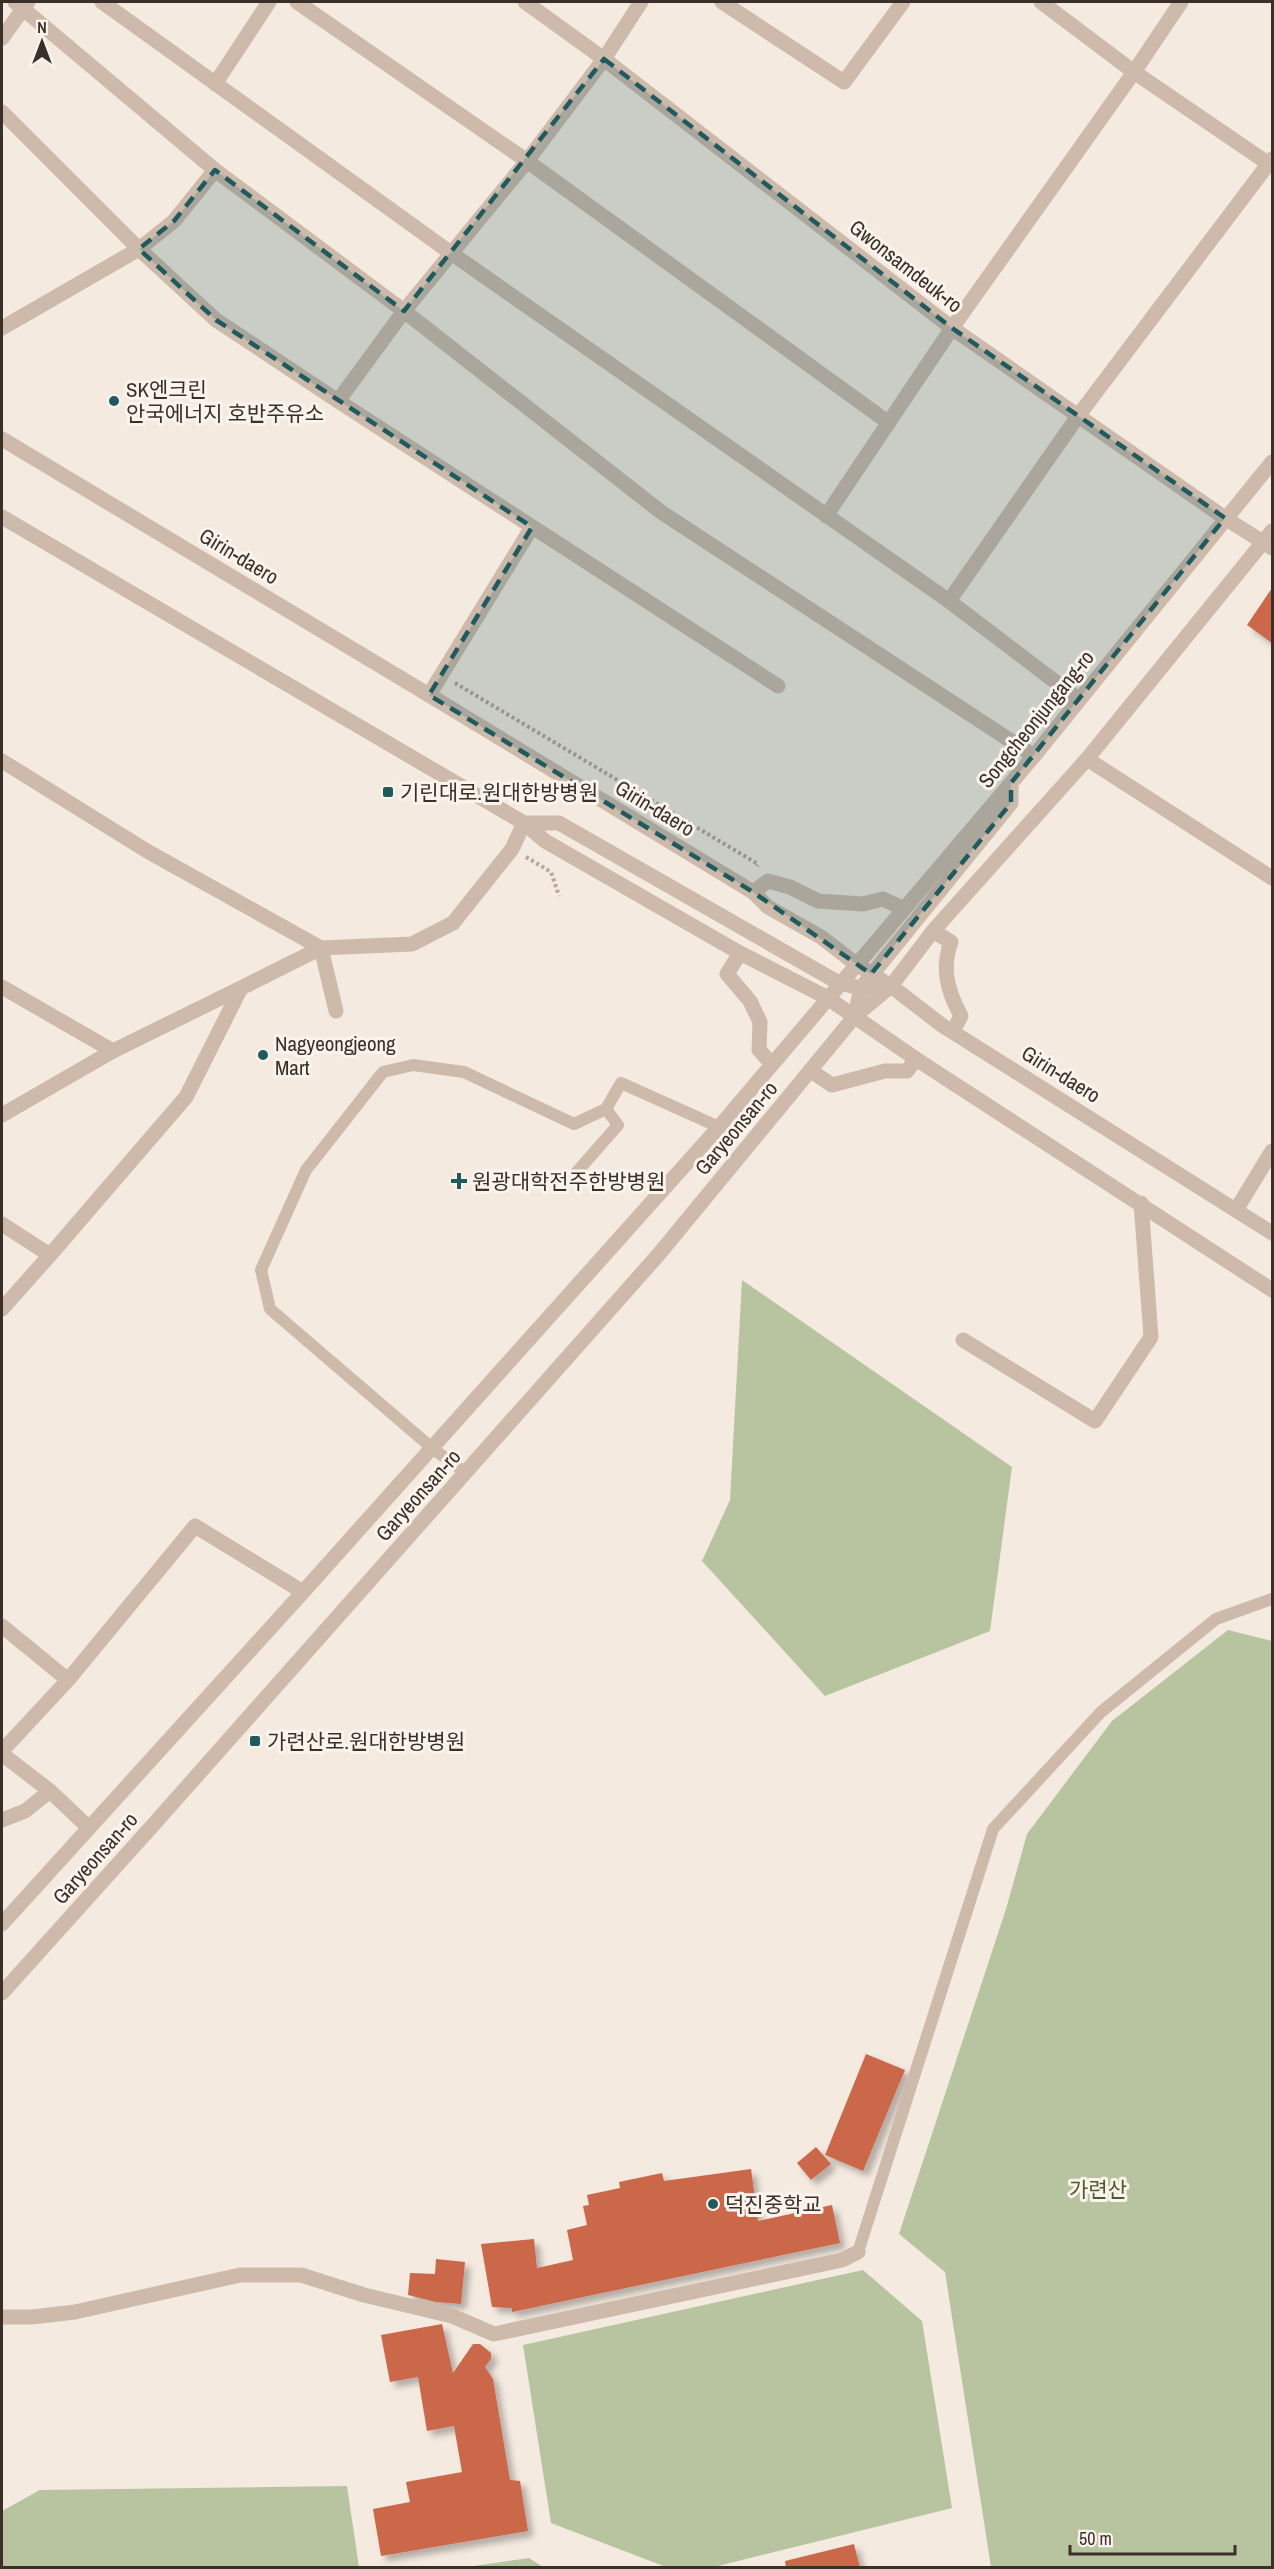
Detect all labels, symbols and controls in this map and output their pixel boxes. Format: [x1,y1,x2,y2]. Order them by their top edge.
north arrow [12,12,72,72]
text: N [37,16,47,38]
street label: Gwonsamdeuk-ro [844,213,968,319]
place label: SK엔크린 안국에너지 호반주유소 [126,375,324,428]
marker: SK엔크린 안국에너지 호반주유소 [107,394,121,408]
street label: Girin-daero [194,521,284,591]
street label: Songcheonjungang-ro [971,644,1101,794]
street label: Girin-daero [610,773,700,843]
place label: 기린대로.원대한방병원 [400,778,598,807]
marker: 기린대로.원대한방병원 [381,785,395,799]
place label: Nagyeongjeong Mart [275,1029,396,1082]
street label: Girin-daero [1016,1038,1106,1110]
marker: Nagyeongjeong Mart [256,1048,270,1062]
street label: Garyeonsan-ro [688,1075,784,1181]
place label: 원광대학전주한방병원 [472,1167,665,1196]
marker: 원광대학전주한방병원 [450,1172,468,1190]
street label: Garyeonsan-ro [369,1443,467,1547]
place label: 가련산로.원대한방병원 [267,1727,465,1756]
marker: 가련산로.원대한방병원 [248,1734,262,1748]
street label: Garyeonsan-ro [46,1806,144,1910]
park label: 가련산 [1069,2175,1127,2204]
place label: 덕진중학교 [725,2190,822,2219]
marker: 덕진중학교 [706,2197,720,2211]
scale bar [1070,2518,1235,2556]
text: 50 m [1079,2526,1112,2551]

